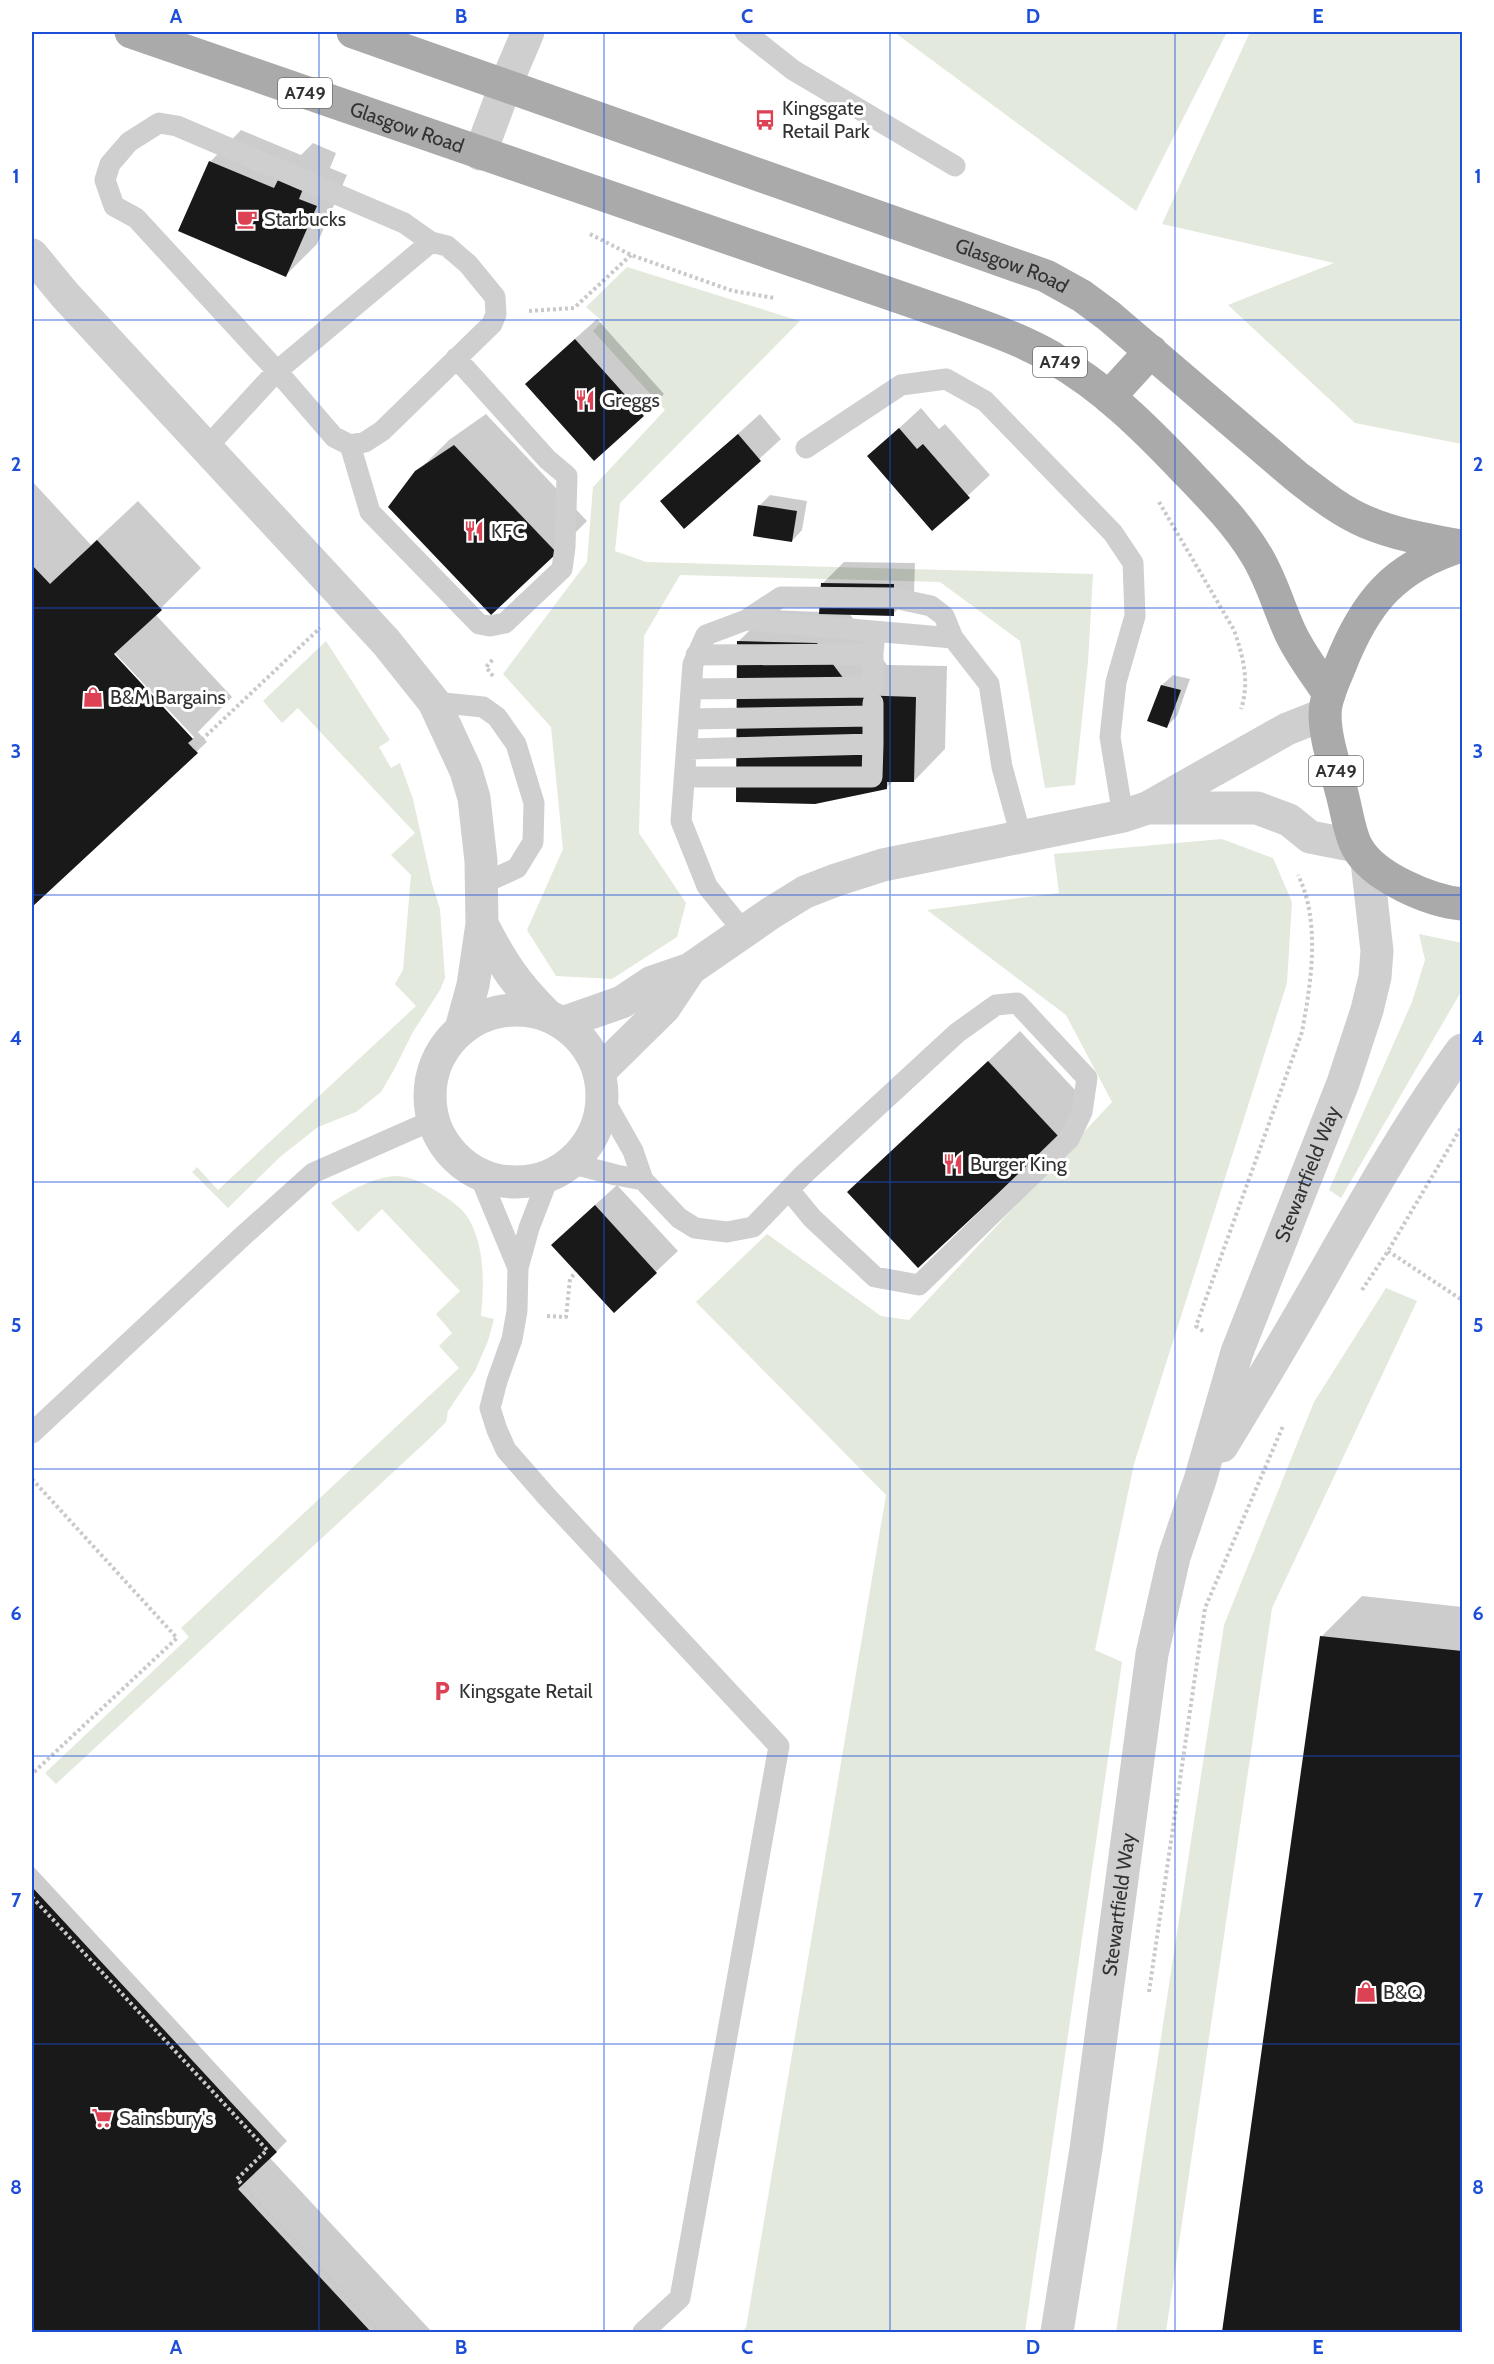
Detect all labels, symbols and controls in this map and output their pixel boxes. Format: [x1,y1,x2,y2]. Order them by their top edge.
text: A [170,4,183,28]
text: B [455,4,467,28]
text: C [741,4,753,28]
text: D [1026,4,1040,28]
text: E [1312,4,1324,28]
road number: A749 [278,78,332,108]
street label: Glasgow Road [347,96,467,158]
place label: Kingsgate Retail Park [782,96,870,143]
bus stop icon: Kingsgate Retail Park [753,108,777,132]
text: 1 [12,164,20,188]
text: 1 [1474,164,1482,188]
cafe icon: Starbucks [235,207,259,231]
place label: Starbucks [264,207,346,231]
street label: Glasgow Road [952,233,1073,298]
road number: A749 [1033,347,1087,377]
restaurant icon: Greggs [573,388,597,412]
place label: Greggs [602,388,660,412]
text: 2 [11,452,21,476]
text: 2 [1473,452,1483,476]
restaurant icon: KFC [462,519,486,543]
place label: KFC [491,519,525,543]
shop icon: B&M Bargains [81,685,105,709]
place label: B&M Bargains [110,685,226,709]
text: 3 [11,739,21,763]
text: 3 [1473,739,1483,763]
road number: A749 [1309,756,1363,786]
text: 4 [10,1026,22,1050]
text: 4 [1472,1026,1484,1050]
street label: Stewartfield Way [1270,1102,1345,1245]
restaurant icon: Burger King [941,1152,965,1176]
place label: Burger King [970,1152,1068,1176]
text: 5 [11,1313,21,1337]
text: 5 [1473,1313,1483,1337]
text: 6 [10,1601,22,1625]
text: 6 [1472,1601,1484,1625]
parking icon: Kingsgate Retail [430,1679,454,1703]
place label: Kingsgate Retail [459,1679,593,1703]
street label: Stewartfield Way [1097,1831,1140,1978]
text: 7 [11,1888,22,1912]
text: 7 [1473,1888,1484,1912]
shop icon: B&Q [1354,1980,1378,2004]
place label: B&Q [1383,1980,1423,2004]
supermarket icon: Sainsbury's [90,2106,114,2130]
place label: Sainsbury's [119,2106,213,2130]
text: 8 [10,2175,22,2199]
text: 8 [1472,2175,1484,2199]
text: A [170,2335,183,2359]
text: B [455,2335,467,2359]
text: C [741,2335,753,2359]
text: D [1026,2335,1040,2359]
text: E [1312,2335,1324,2359]

